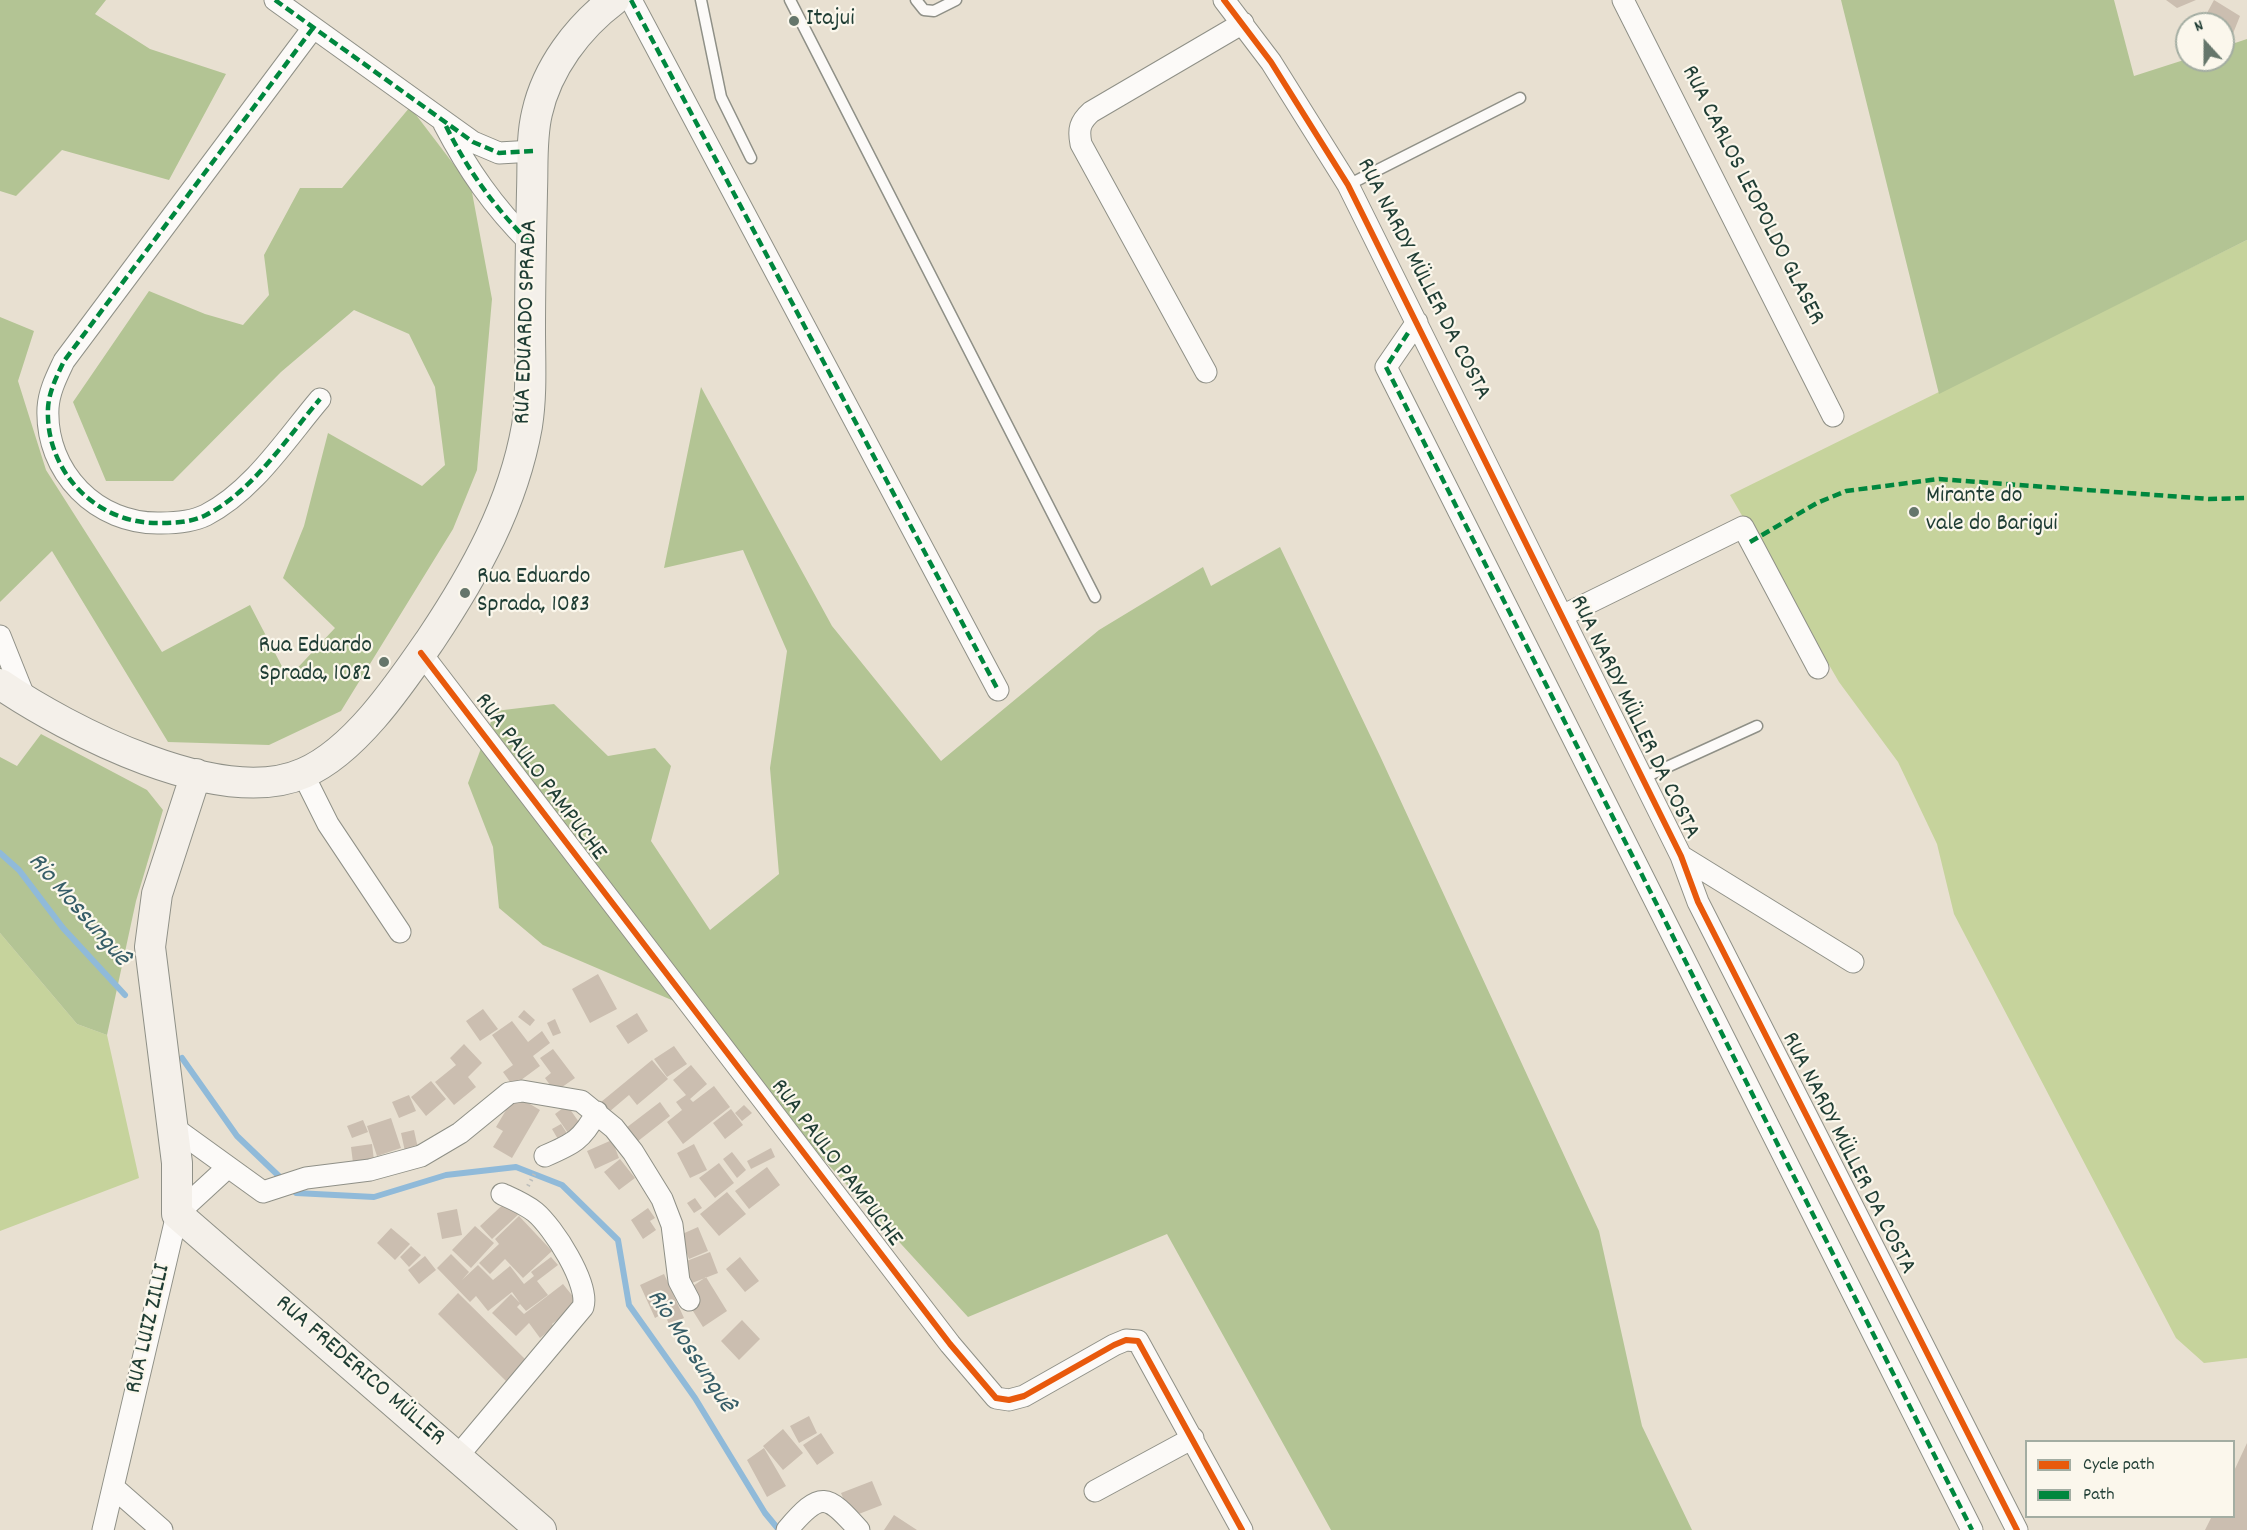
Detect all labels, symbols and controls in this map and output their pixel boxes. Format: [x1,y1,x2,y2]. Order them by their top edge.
place label: Itajui [806,7,855,35]
north arrow [2175,12,2235,72]
marker: Itajui [787,14,801,28]
text: N [2191,14,2207,39]
street label: RUA CARLOS LEOPOLDO GLASER [1673,62,1829,330]
street label: RUA NARDY MÜLLER DA COSTA [1348,154,1496,406]
street label: RUA EDUARDO SPRADA [510,219,546,425]
place label: Mirante do vale do Barigui [1926,484,2058,540]
marker: Mirante do vale do Barigui [1907,505,1921,519]
place label: Rua Eduardo Sprada, 1083 [477,565,590,621]
marker: Rua Eduardo Sprada, 1083 [458,586,472,600]
street label: RUA NARDY MÜLLER DA COSTA [1561,591,1705,845]
place label: Rua Eduardo Sprada, 1082 [259,634,372,690]
marker: Rua Eduardo Sprada, 1082 [377,655,391,669]
street label: RUA PAULO PAMPUCHE [467,689,611,867]
water label: Rio Mossunguê [19,848,135,974]
street label: RUA NARDY MÜLLER DA COSTA [1773,1028,1921,1280]
street label: RUA PAULO PAMPUCHE [763,1075,907,1253]
street label: RUA LUIZ ZILLI [121,1262,179,1396]
water label: Rio Mossunguê [638,1285,740,1419]
street label: RUA FREDERICO MÜLLER [268,1290,450,1454]
legend [2025,1440,2235,1518]
text: Cycle path [2083,1453,2154,1478]
text: Path [2083,1483,2115,1508]

